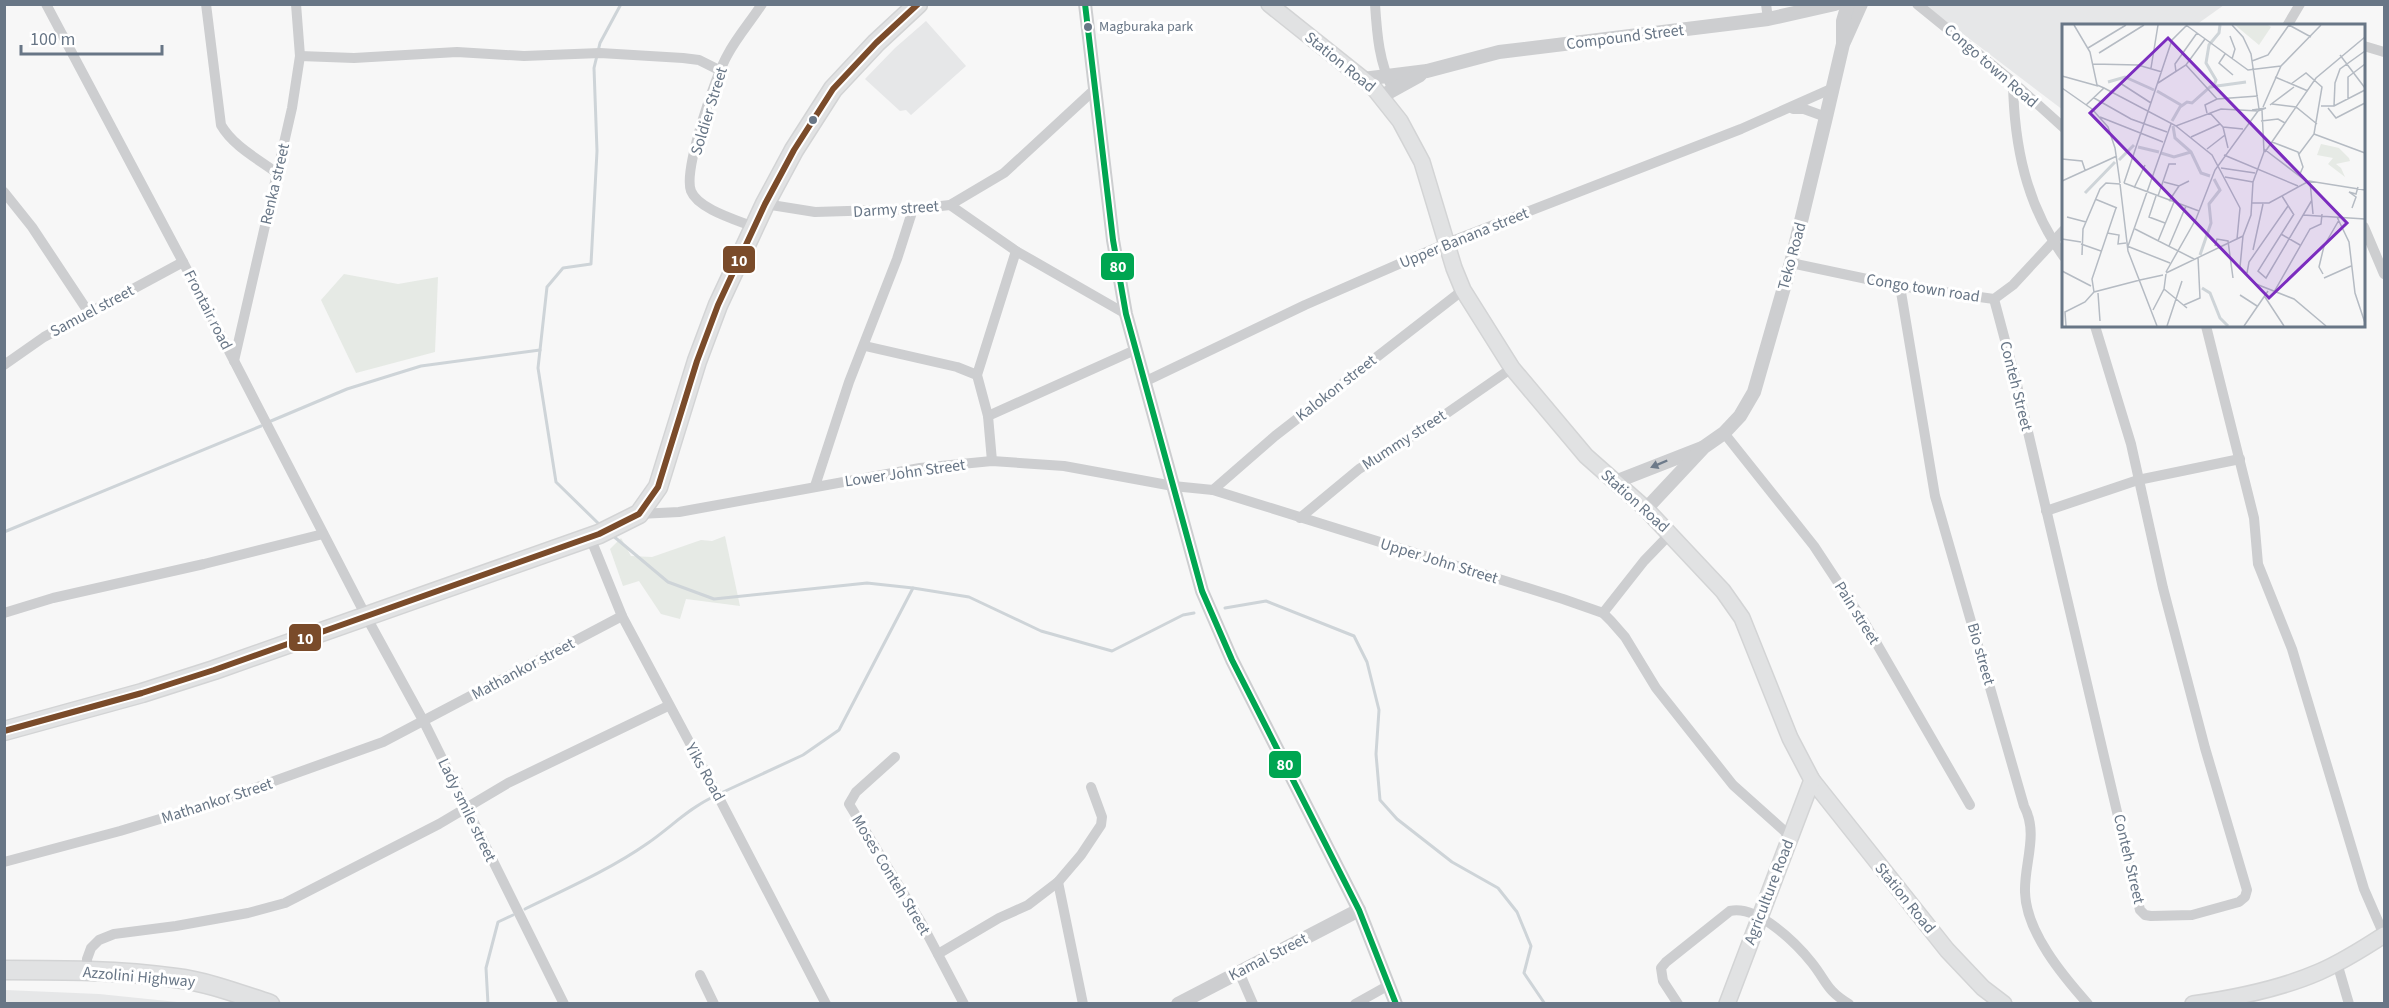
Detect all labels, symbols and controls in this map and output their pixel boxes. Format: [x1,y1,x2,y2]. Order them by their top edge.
place label: Magburaka park [1099,17,1193,37]
scale bar [21,18,162,56]
street label: Compound Street [1565,19,1686,55]
street label: Congo town Road [1939,19,2043,113]
marker: Magburaka park [1082,21,1094,33]
inset map [2062,24,2365,327]
text: 100 m [30,27,75,52]
street label: Station Road [1300,27,1380,97]
street label: Soldier Street [685,64,733,158]
unlabelled marker [807,114,819,126]
street label: Renka street [255,141,295,227]
street label: Darmy street [852,195,940,223]
street label: Upper Banana street [1396,202,1532,274]
street label: Teko Road [1772,220,1812,292]
line badge: 10 [722,245,756,274]
text: 10 [731,250,747,272]
line badge: 80 [1100,252,1135,281]
text: 80 [1110,256,1126,278]
street label: Frontair road [178,266,238,354]
street label: Congo town road [1865,268,1981,308]
street label: Samuel street [46,279,138,342]
street label: Conteh Street [1994,339,2038,434]
street label: Kalokon street [1291,349,1381,426]
street label: Mummy street [1358,404,1451,475]
street label: Lower John Street [843,454,967,492]
one-way arrow [1650,460,1668,469]
street label: Station Road [1596,464,1674,538]
street label: Upper John Street [1378,533,1501,590]
street label: Pain street [1829,577,1885,649]
street label: Bio street [1962,620,2000,688]
line badge: 10 [288,623,322,652]
text: 10 [297,628,313,650]
street label: Mathankor street [468,632,579,705]
street label: Yiks Road [679,738,730,805]
line badge: 80 [1268,750,1302,779]
street label: Lady smile street [432,754,502,866]
text: 80 [1277,754,1293,776]
street label: Mathankor Street [159,773,276,829]
street label: Moses Conteh Street [846,811,936,940]
street label: Conteh Street [2108,812,2150,907]
street label: Agriculture Road [1739,836,1799,948]
street label: Station Road [1870,858,1940,938]
street label: Kamal Street [1225,927,1312,986]
street label: Azzolini Highway [82,961,197,993]

